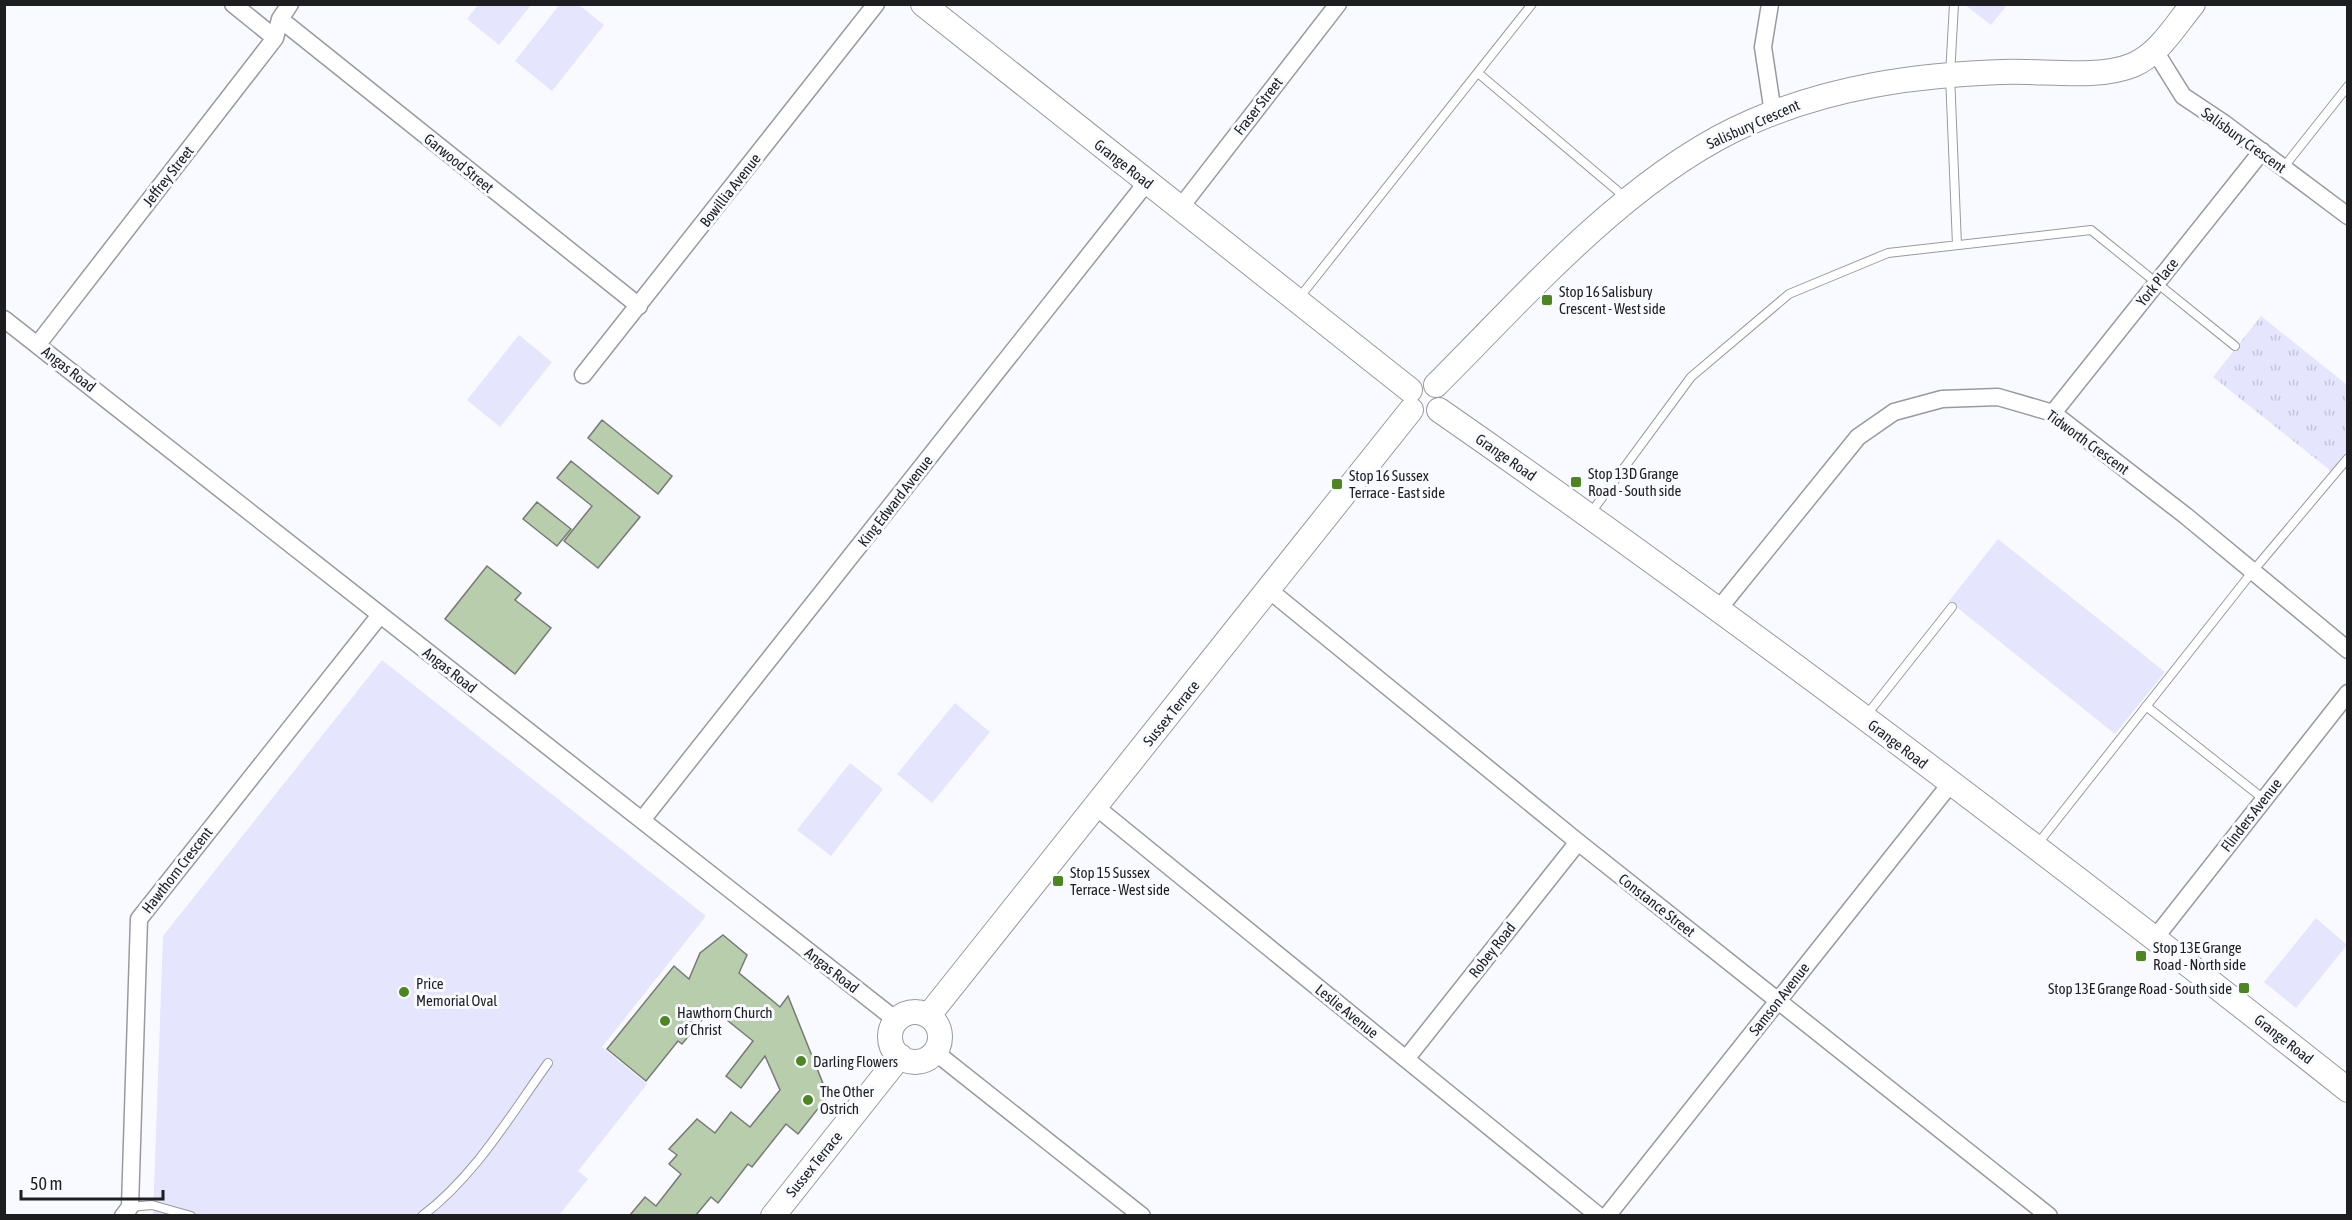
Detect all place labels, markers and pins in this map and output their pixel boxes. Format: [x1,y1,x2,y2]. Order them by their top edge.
place label: Stop 16 Salisbury Crescent - West side [1559,283,1666,317]
marker: Stop 16 Salisbury Crescent - West side [1540,293,1554,307]
place label: Stop 13D Grange Road - South side [1588,465,1682,499]
place label: Stop 16 Sussex Terrace - East side [1349,467,1445,501]
marker: Stop 13D Grange Road - South side [1569,475,1583,489]
marker: Stop 16 Sussex Terrace - East side [1330,477,1344,491]
place label: Stop 15 Sussex Terrace - West side [1070,864,1170,898]
marker: Stop 15 Sussex Terrace - West side [1051,874,1065,888]
place label: Stop 13E Grange Road - North side [2153,939,2246,973]
marker: Stop 13E Grange Road - North side [2134,949,2148,963]
place label: Price Memorial Oval [416,975,497,1009]
place label: Stop 13E Grange Road - South side [2048,980,2232,997]
marker: Stop 13E Grange Road - South side [2237,981,2251,995]
marker: Price Memorial Oval [397,985,411,999]
place label: Hawthorn Church of Christ [677,1004,773,1038]
marker: Hawthorn Church of Christ [658,1014,672,1028]
place label: Darling Flowers [813,1053,898,1070]
marker: Darling Flowers [794,1054,808,1068]
place label: The Other Ostrich [820,1083,875,1117]
marker: The Other Ostrich [801,1093,815,1107]

